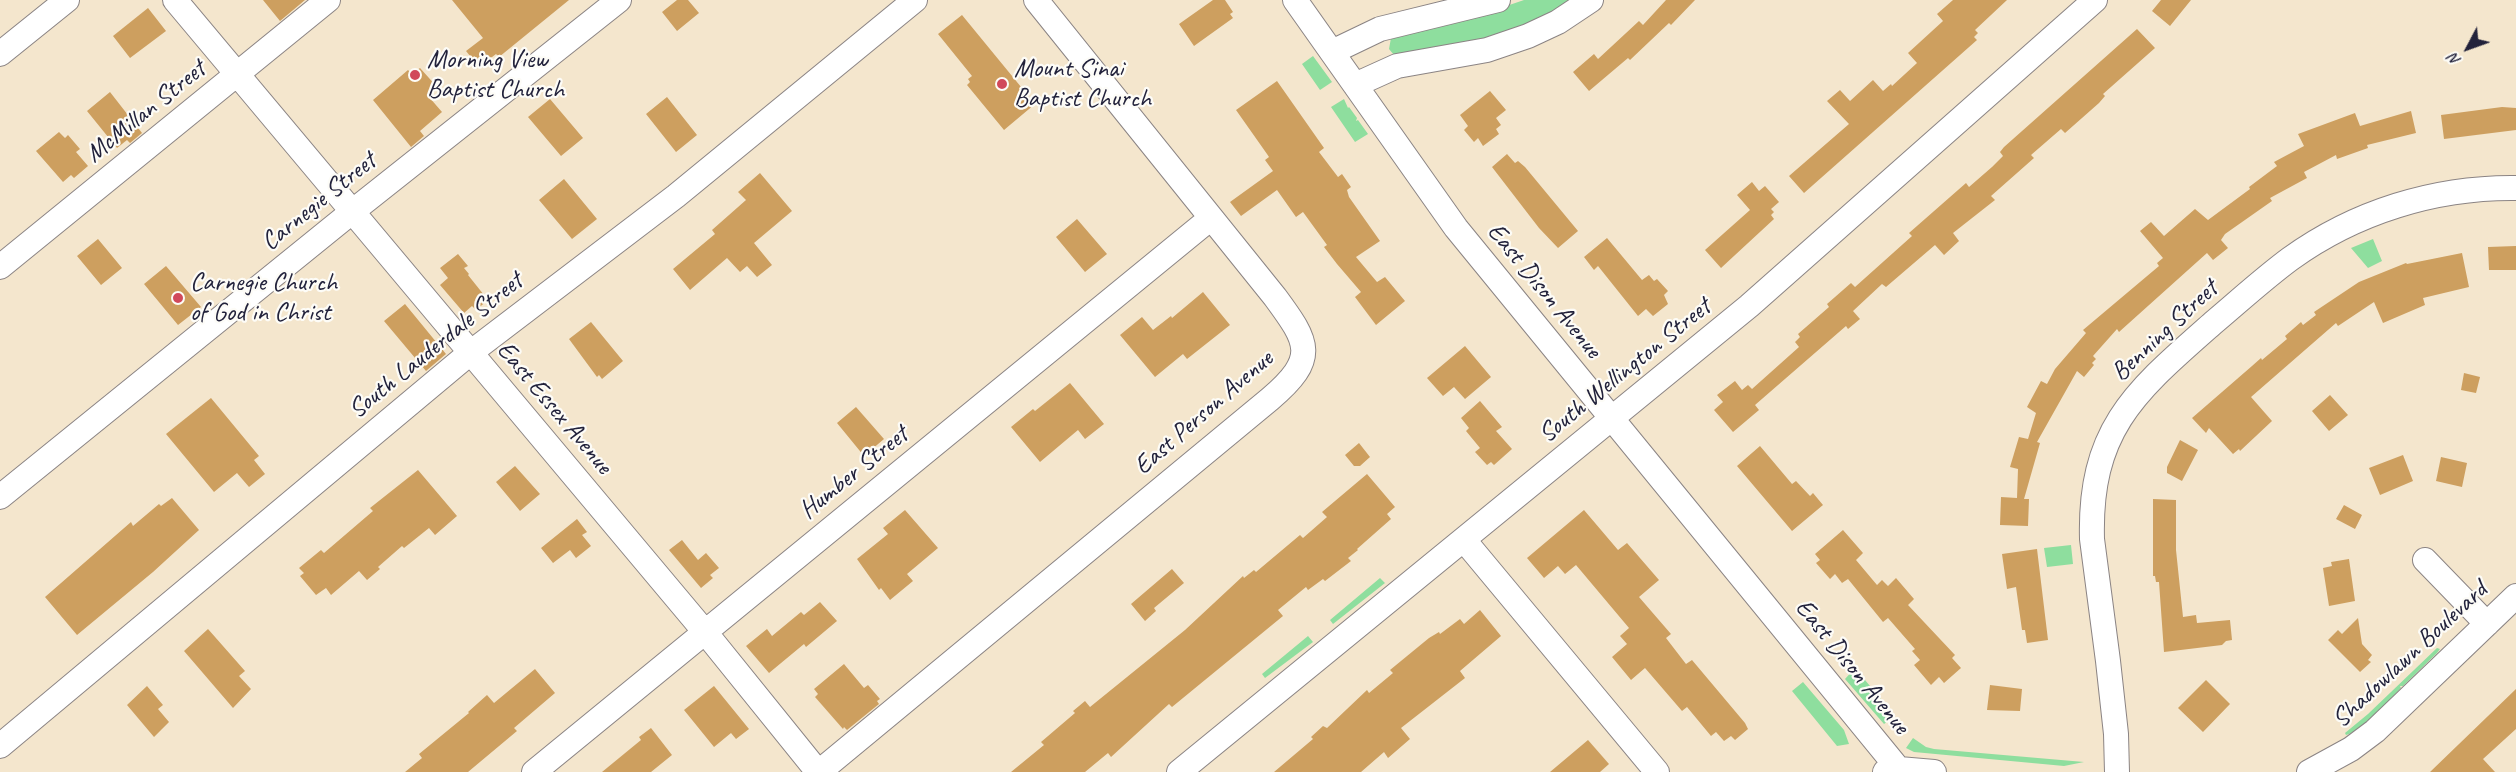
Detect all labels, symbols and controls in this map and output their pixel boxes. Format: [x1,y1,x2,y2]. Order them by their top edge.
north arrow [2438,18,2498,78]
place label: Morning View Baptist Church [427,44,564,106]
text: N [2444,50,2465,70]
place label: Mount Sinai Baptist Church [1014,53,1151,114]
street label: McMillan Street [80,54,212,170]
marker: Morning View Baptist Church [408,68,422,82]
marker: Mount Sinai Baptist Church [995,77,1009,91]
street label: Carnegie Street [255,146,383,258]
street label: East Dison Avenue [1480,217,1608,365]
street label: South Lauderdale Street [343,266,529,426]
place label: Carnegie Church of God in Christ [190,267,337,328]
street label: Benning Street [2105,274,2225,388]
marker: Carnegie Church of God in Christ [171,291,185,305]
street label: South Wellington Street [1533,292,1717,450]
street label: East Essex Avenue [489,335,619,481]
street label: East Person Avenue [1128,344,1280,482]
street label: Humber Street [793,420,915,526]
street label: Shadowlawn Boulevard [2326,575,2494,735]
street label: East Dison Avenue [1788,593,1916,741]

